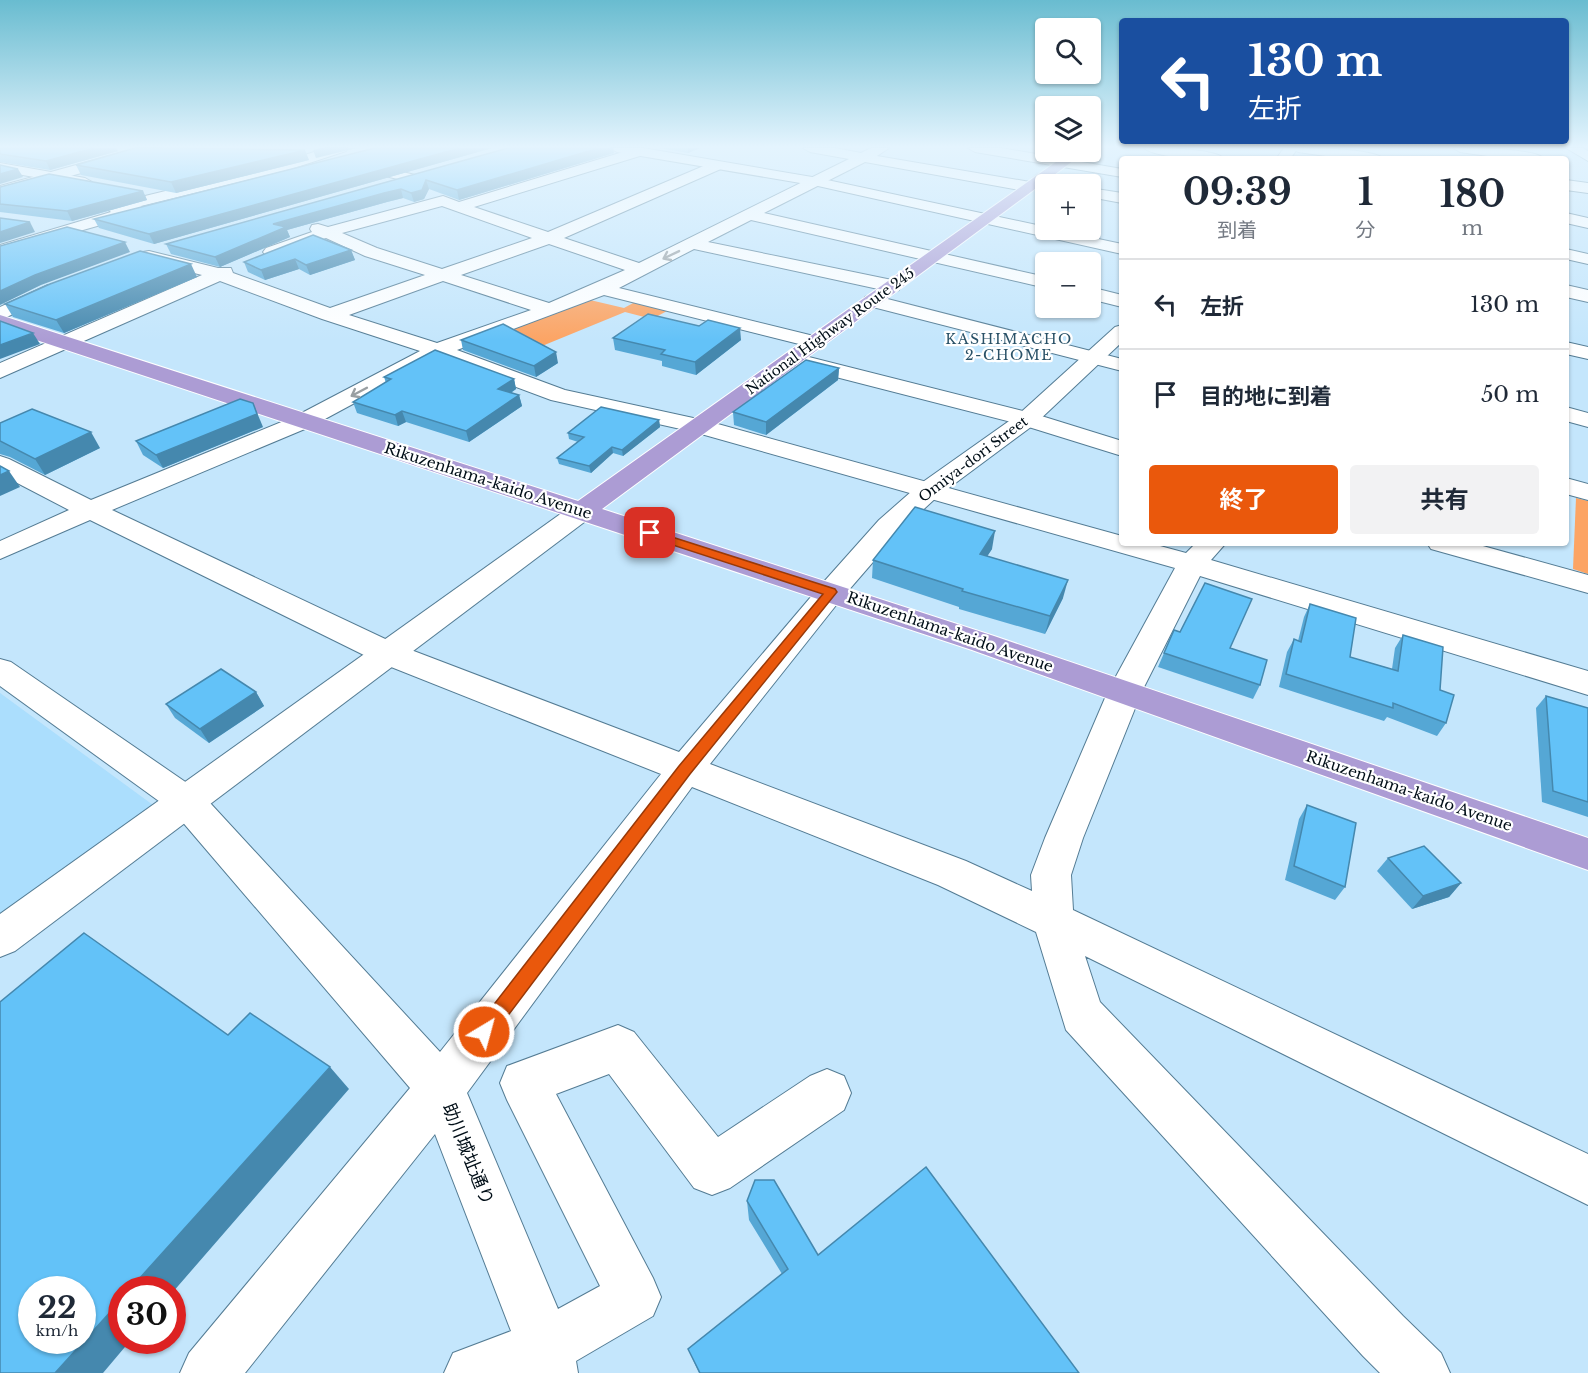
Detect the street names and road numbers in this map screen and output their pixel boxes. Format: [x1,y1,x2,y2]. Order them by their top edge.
street label: National Highway Route 245 [742,264,918,398]
street label: Omiya-dori Street [915,412,1032,506]
street label: Rikuzenhama-kaido Avenue [382,438,594,523]
street label: Rikuzenhama-kaido Avenue [845,587,1056,676]
street label: Rikuzenhama-kaido Avenue [1304,746,1515,835]
street label: 助川城址通り [438,1100,498,1208]

